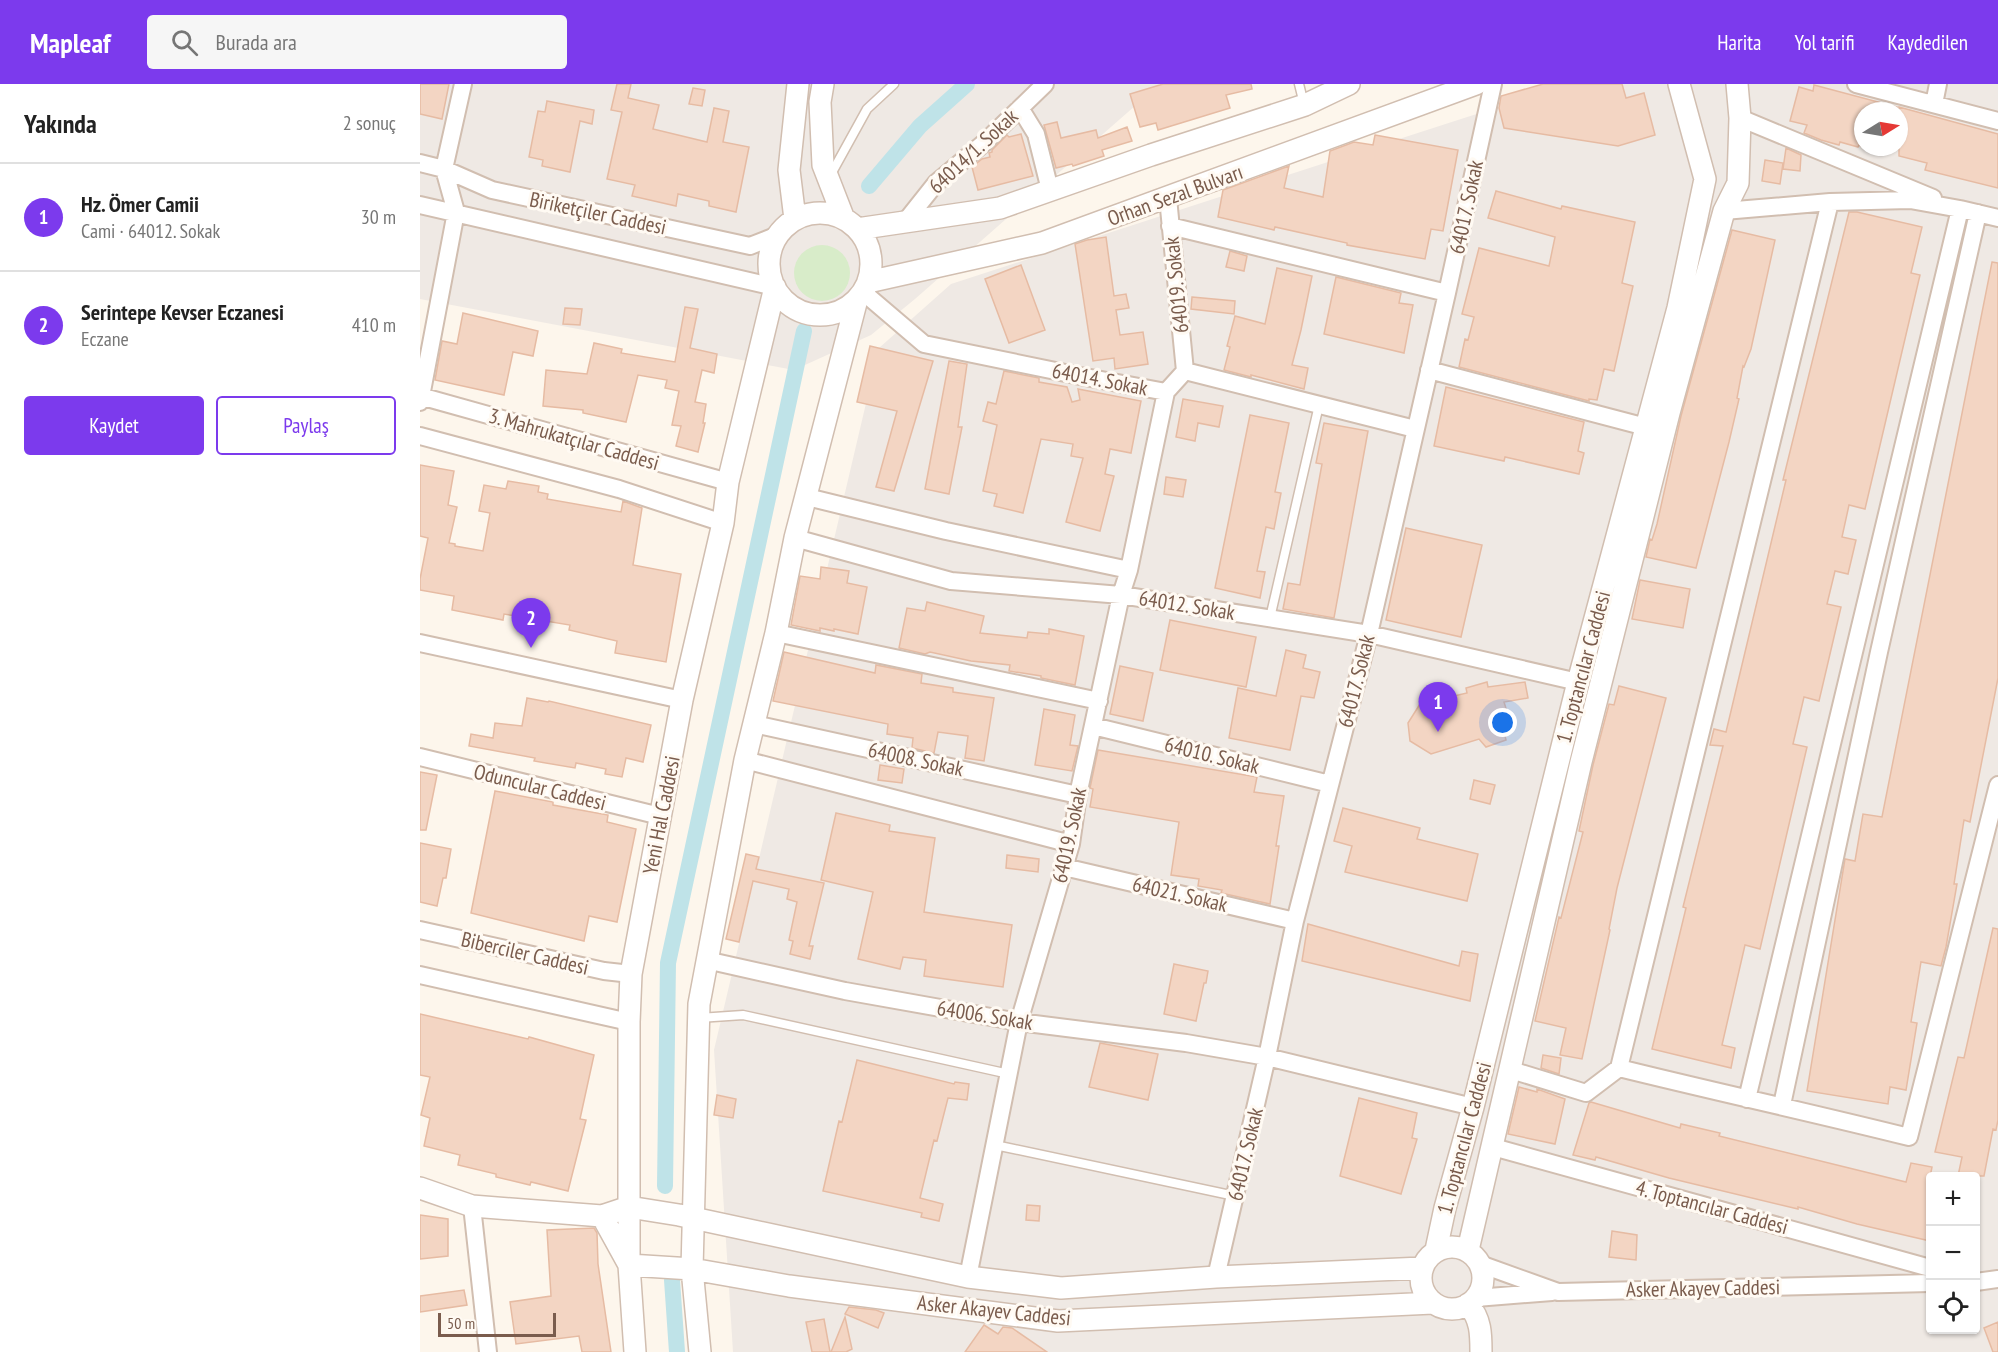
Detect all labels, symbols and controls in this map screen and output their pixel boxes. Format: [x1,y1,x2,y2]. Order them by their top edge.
search box [147,15,567,69]
text: Mapleaf [30,24,111,61]
icon: search [168,26,201,59]
text: Burada ara [216,28,297,56]
text: Harita [1717,29,1761,56]
text: Yol tarifi [1794,29,1855,56]
text: Kaydedilen [1888,29,1968,56]
north arrow [1854,102,1908,156]
street label: 64014/1. Sokak [923,103,1023,199]
text: Yakında [24,107,97,140]
text: 2 sonuç [343,110,396,136]
street label: Orhan Sezal Bulvarı [1104,158,1246,232]
street label: 64017. Sokak [1443,158,1489,256]
street label: Biriketçiler Caddesi [527,185,669,241]
text: Hz. Ömer Camii [81,190,199,218]
text: 1 [39,204,48,230]
text: 30 m [361,204,396,230]
text: Cami · 64012. Sokak [81,218,220,244]
street label: 64019. Sokak [1158,235,1194,335]
text: Serintepe Kevser Eczanesi [81,298,284,326]
text: 2 [39,312,48,338]
text: 410 m [352,312,396,338]
text: Eczane [81,326,129,352]
street label: 64014. Sokak [1050,357,1150,401]
button: Kaydet [24,396,204,455]
button: Paylaş [216,396,396,455]
street label: 3. Mahrukatçılar Caddesi [486,402,662,476]
street label: 64012. Sokak [1137,584,1237,626]
street label: 1. Toptancılar Caddesi [1550,588,1616,746]
pin: 2 [512,598,550,648]
street label: 64017. Sokak [1331,632,1381,730]
pin: 1 [1418,682,1458,732]
your location [1488,708,1517,737]
street label: 64010. Sokak [1162,730,1262,780]
street label: 64008. Sokak [866,736,966,782]
street label: Yeni Hal Caddesi [636,753,686,877]
street label: Oduncular Caddesi [471,758,609,816]
street label: 64019. Sokak [1046,785,1092,885]
street label: 64021. Sokak [1130,870,1230,918]
street label: Biberciler Caddesi [459,925,591,981]
street label: 64006. Sokak [935,994,1035,1036]
street label: 1. Toptancılar Caddesi [1431,1059,1497,1217]
street label: 64017. Sokak [1221,1105,1269,1203]
map controls [1926,1172,1980,1334]
button: + [1926,1172,1980,1226]
street label: 4. Toptancılar Caddesi [1633,1174,1791,1240]
button: − [1926,1226,1980,1280]
street label: Asker Akayev Caddesi [1626,1273,1780,1303]
button: locate [1926,1280,1980,1334]
street label: Asker Akayev Caddesi [916,1289,1072,1331]
scale bar [438,1310,556,1338]
text: 50 m [447,1313,475,1333]

